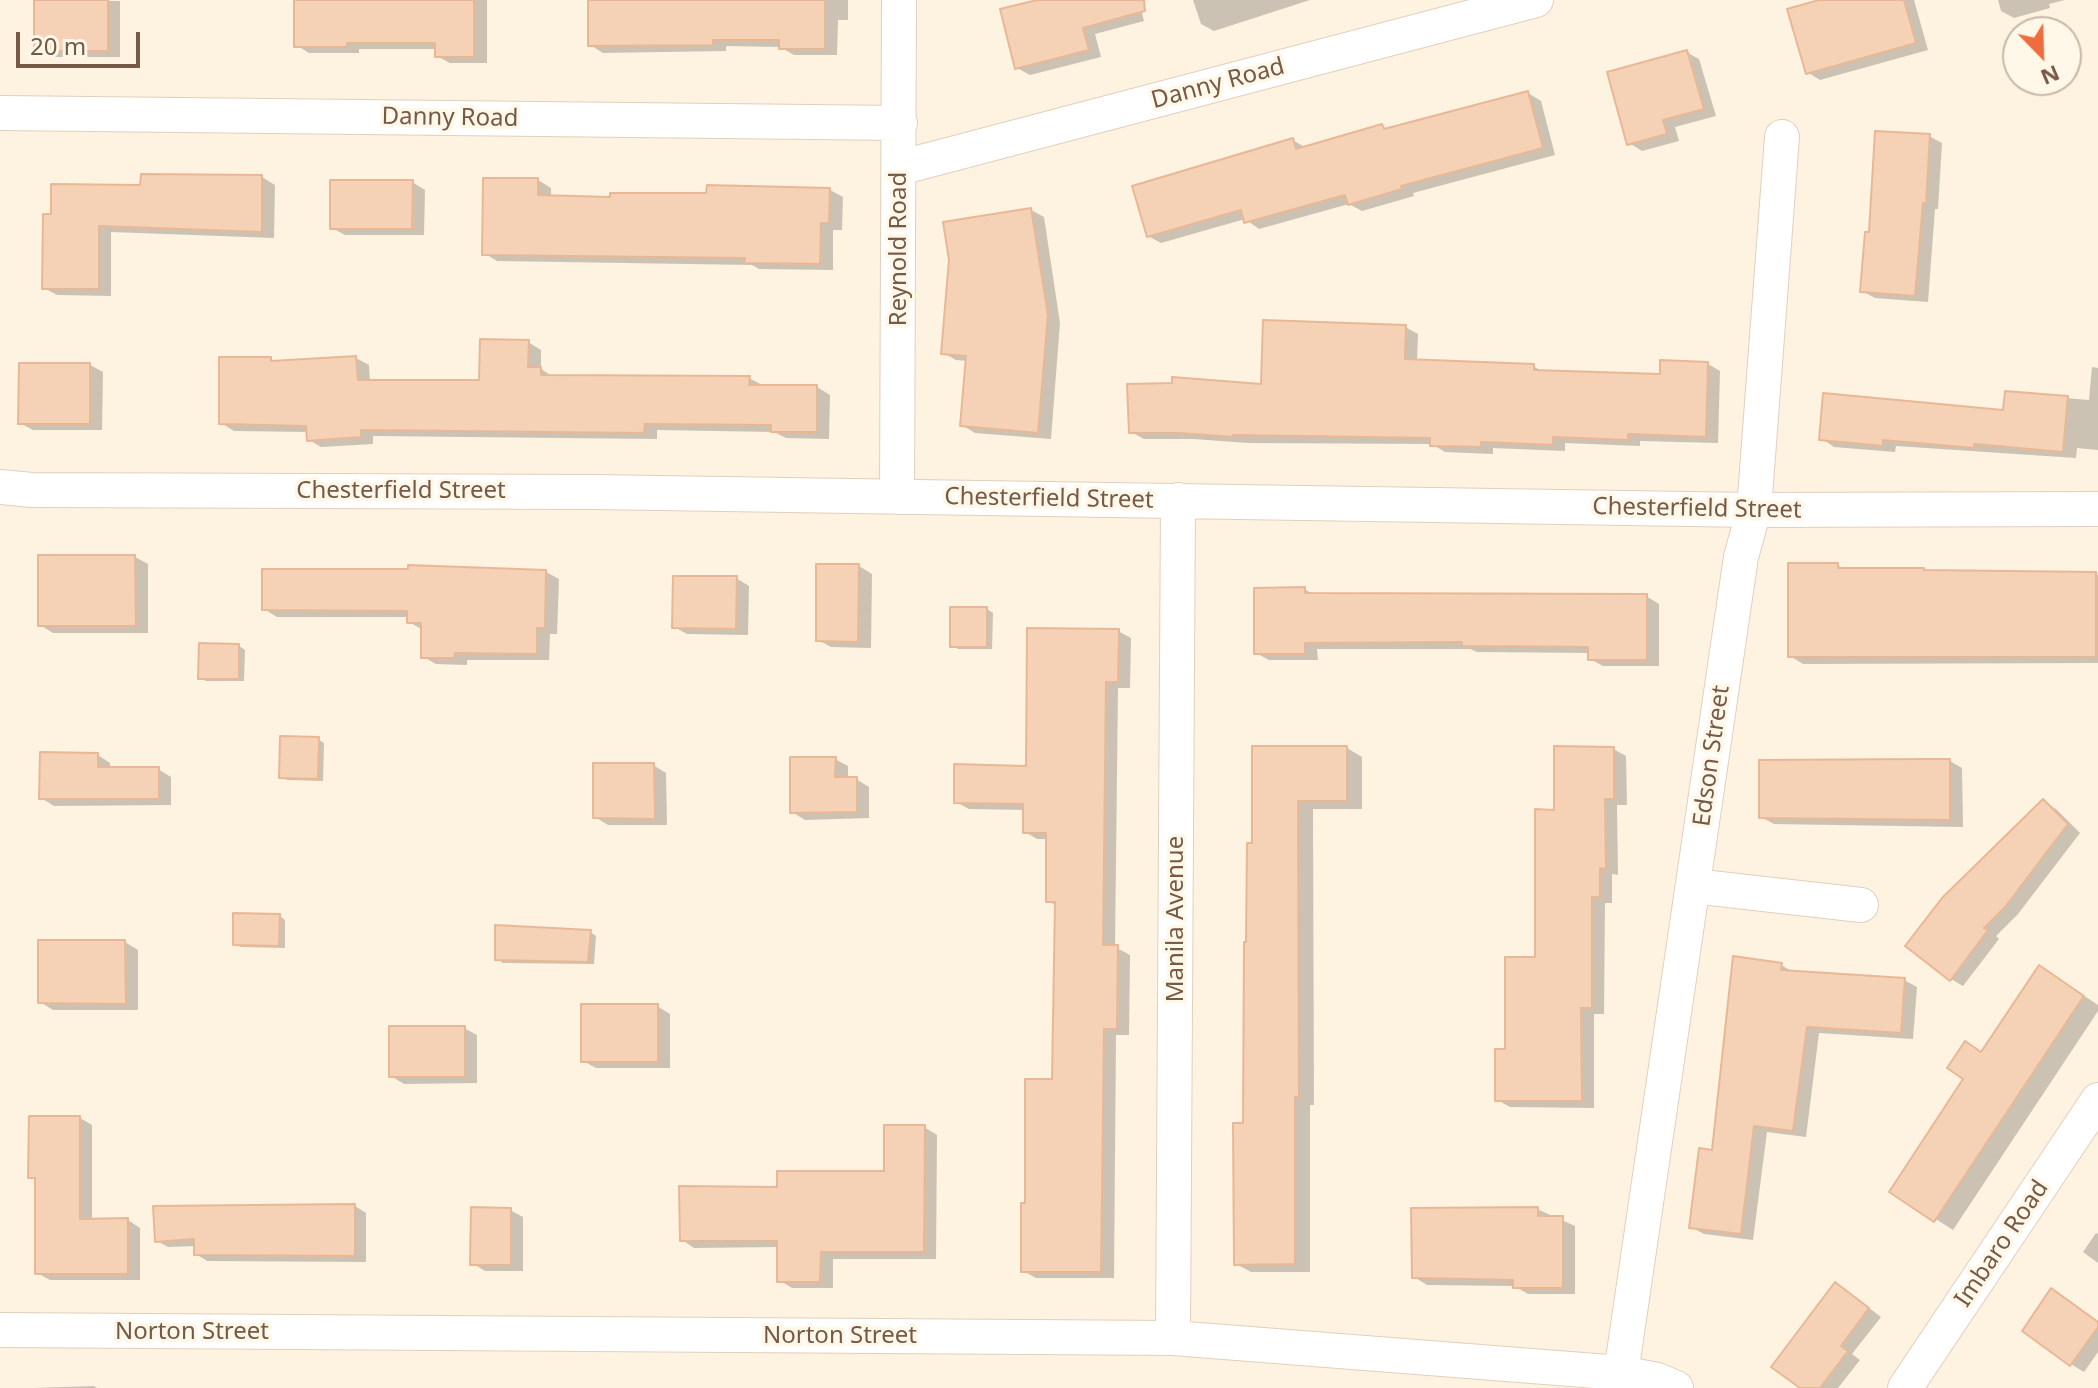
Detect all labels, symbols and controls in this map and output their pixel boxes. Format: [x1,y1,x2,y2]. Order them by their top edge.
scale bar [20,16,144,66]
north arrow [2002,16,2082,96]
text: 20 m [30,29,86,62]
street label: Danny Road [1148,52,1288,116]
text: N [2037,59,2065,94]
street label: Danny Road [381,102,519,134]
street label: Reynold Road [885,172,913,326]
street label: Chesterfield Street [296,477,506,505]
street label: Chesterfield Street [944,483,1154,515]
street label: Chesterfield Street [1592,493,1802,525]
street label: Edson Street [1688,684,1736,828]
street label: Manila Avenue [1162,836,1190,1002]
street label: Imbaro Road [1949,1175,2055,1313]
street label: Norton Street [115,1318,269,1346]
street label: Norton Street [763,1322,917,1350]

